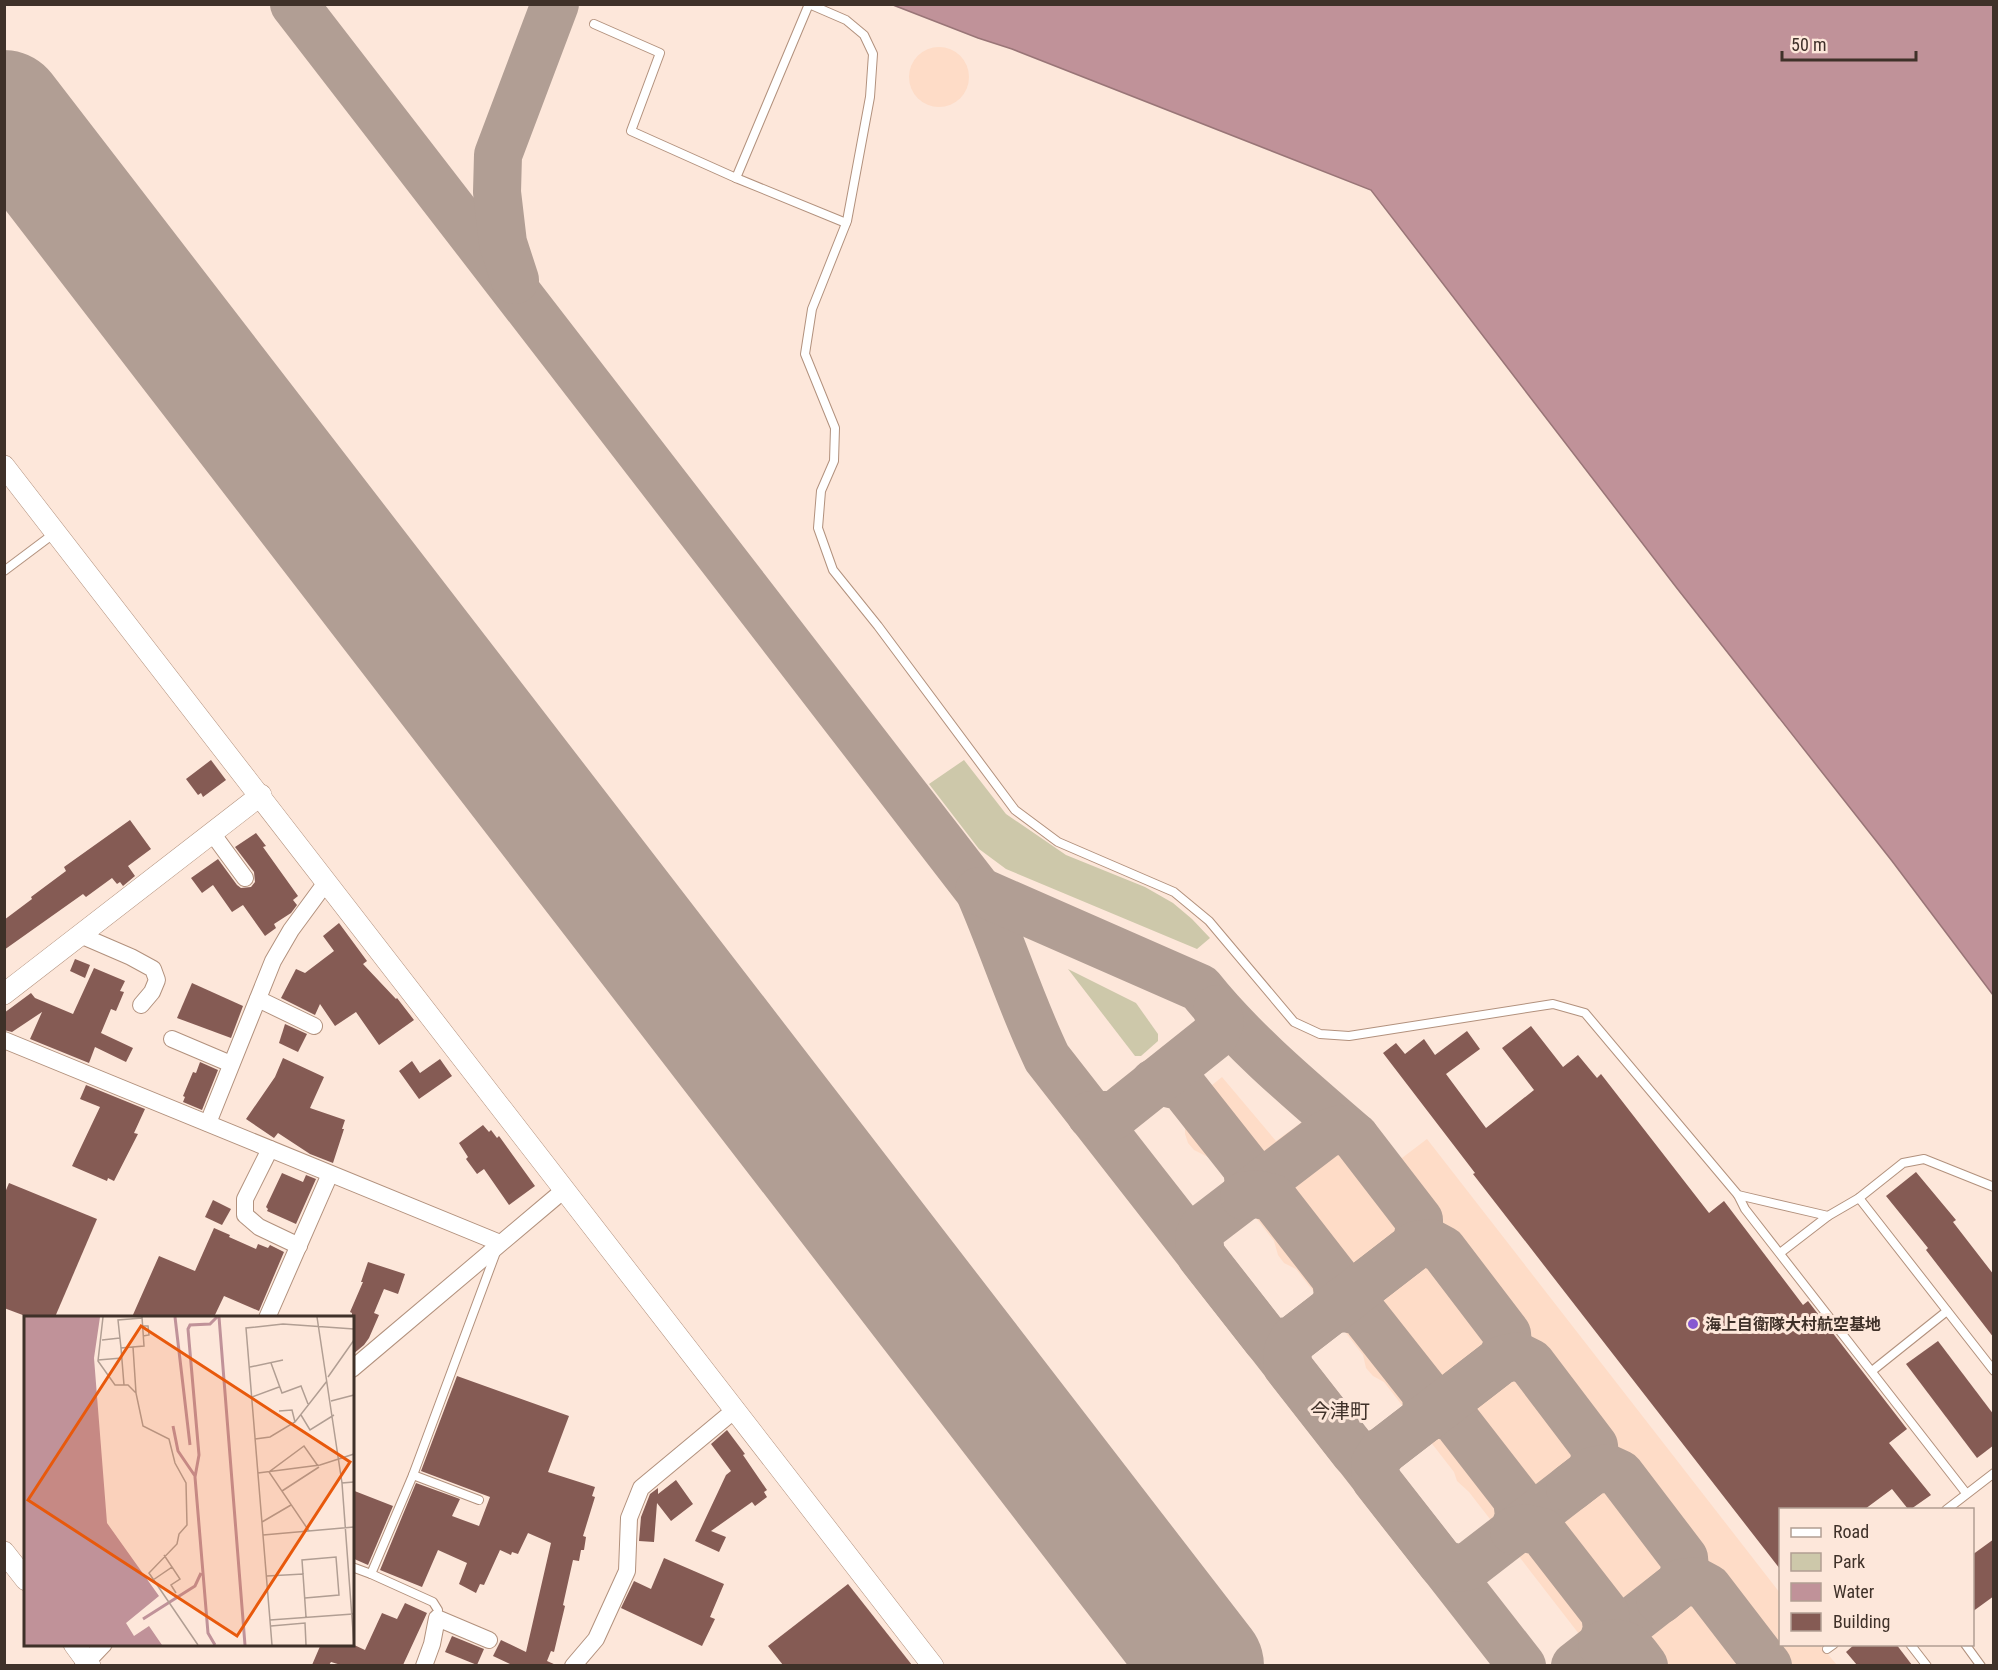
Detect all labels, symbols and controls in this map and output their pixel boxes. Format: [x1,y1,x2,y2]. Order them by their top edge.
scale bar [1782,24,1916,62]
text: 50 m [1791,34,1826,55]
place label: 海上自衛隊大村航空基地 [1705,1315,1881,1334]
inset map [24,1316,354,1646]
marker: 海上自衛隊大村航空基地 [1686,1317,1700,1331]
district label: 今津町 [1310,1399,1370,1423]
legend [1779,1508,1974,1646]
text: Road [1833,1521,1869,1542]
text: Park [1833,1551,1865,1572]
text: Water [1833,1581,1875,1602]
text: Building [1833,1611,1890,1632]

